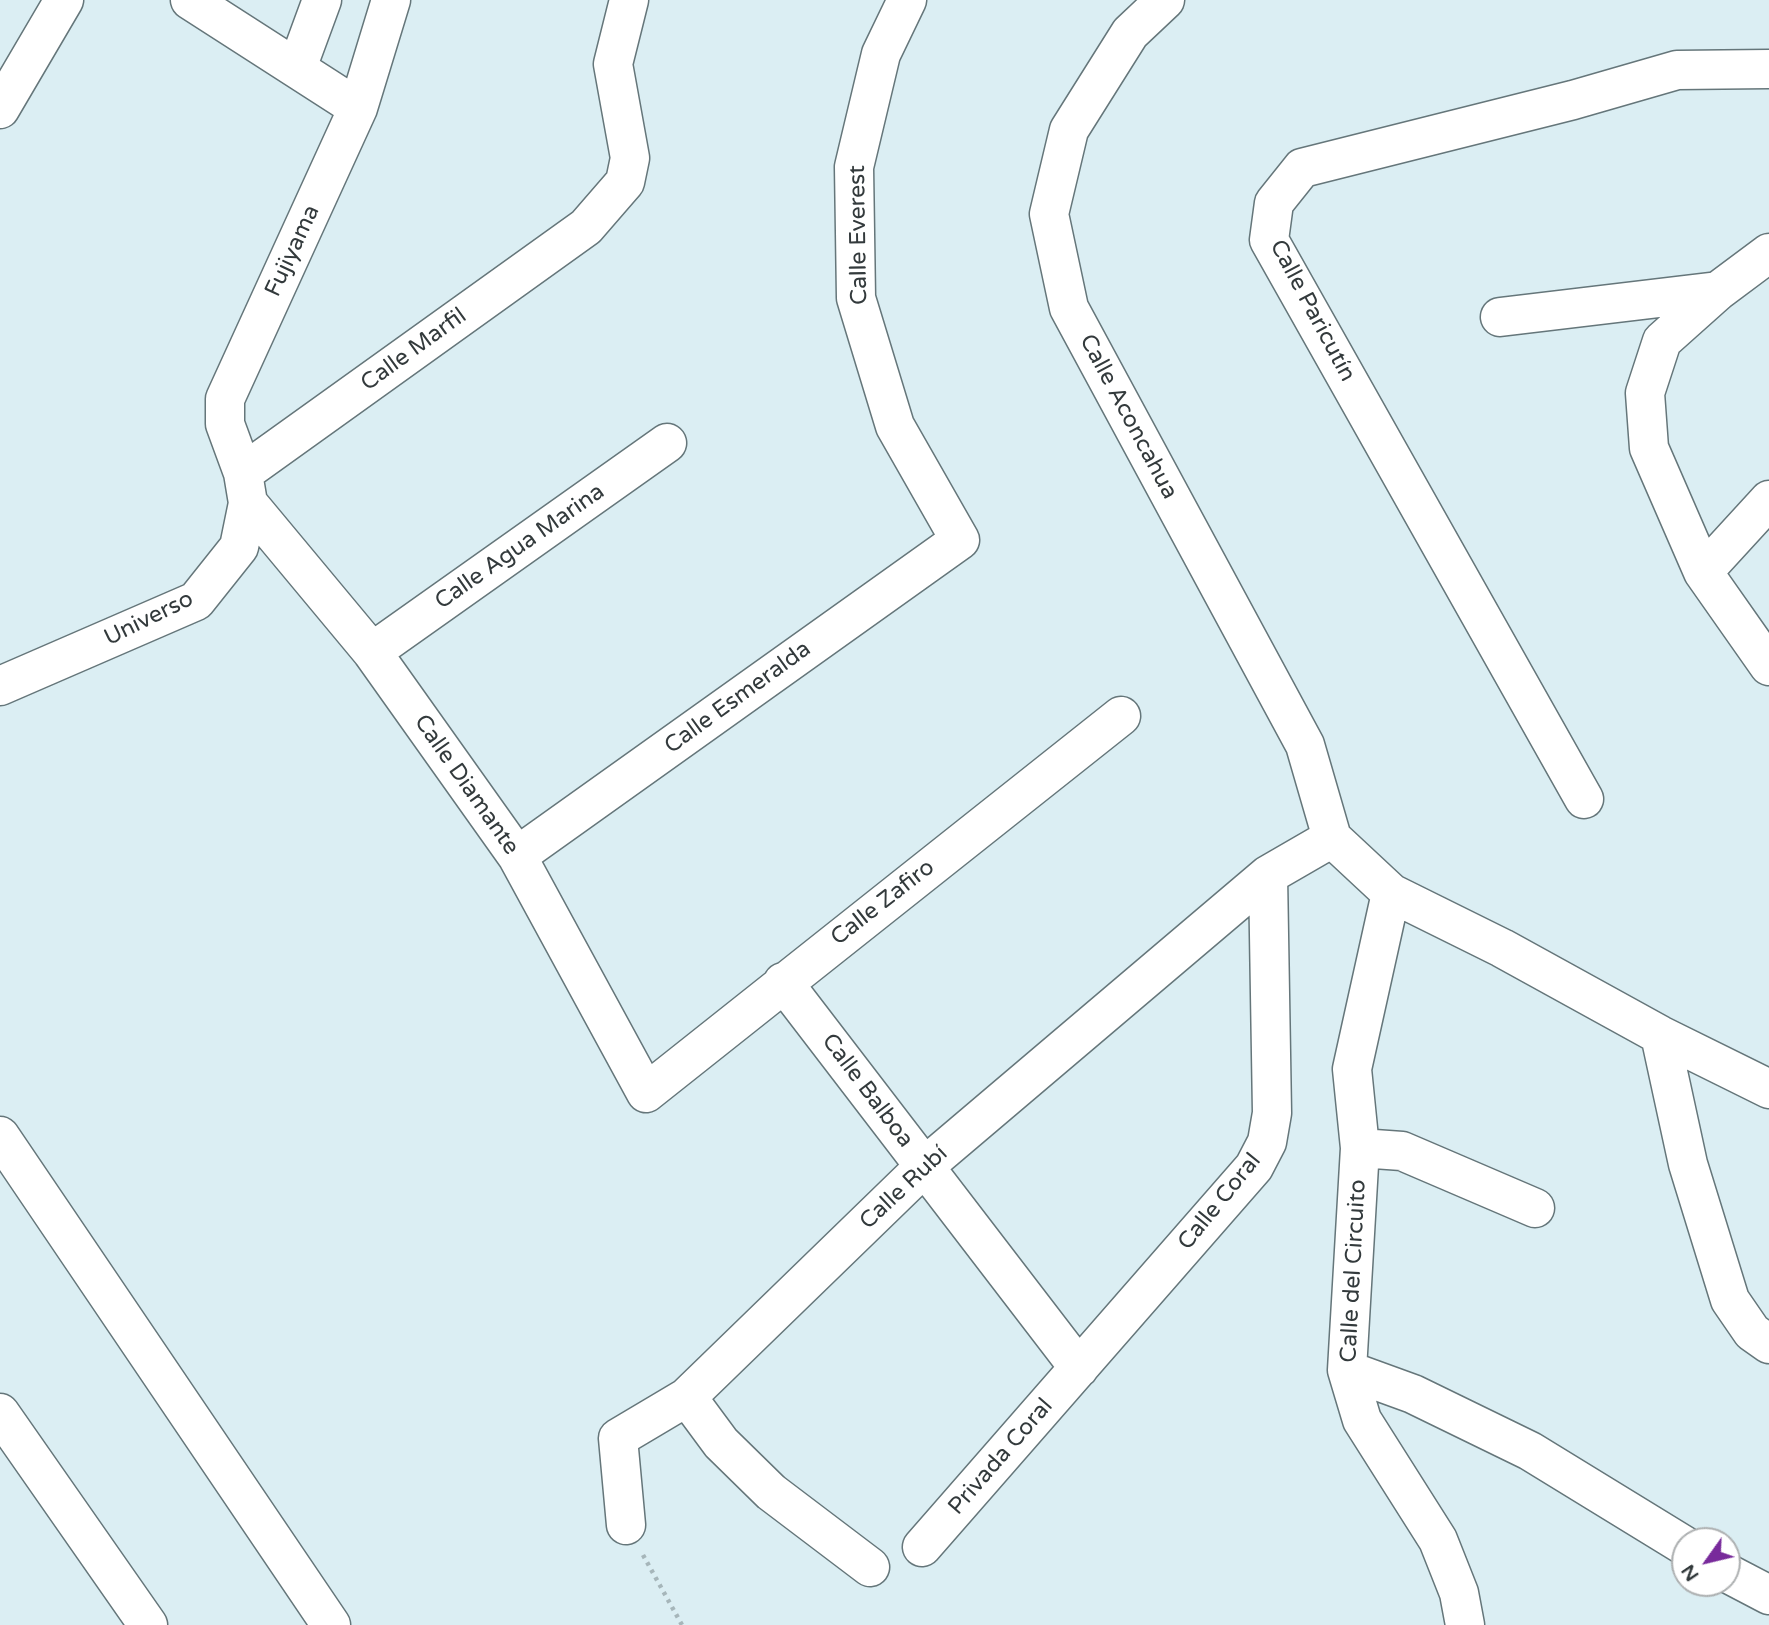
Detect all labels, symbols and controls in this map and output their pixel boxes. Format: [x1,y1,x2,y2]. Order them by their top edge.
street label: Calle Everest [844,165,874,305]
street label: Fujiyama [260,201,326,301]
street label: Calle Paricutín [1263,235,1361,387]
street label: Calle Marfil [356,302,472,398]
street label: Calle Aconcahua [1073,330,1183,504]
street label: Calle Agua Marina [430,478,610,616]
street label: Universo [100,586,198,652]
street label: Calle Esmeralda [660,636,816,760]
street label: Calle Diamante [408,710,524,860]
street label: Calle Zafiro [826,854,940,952]
street label: Calle Balboa [815,1029,919,1153]
street label: Calle Rubí [854,1140,954,1236]
street label: Calle Coral [1173,1148,1267,1256]
street label: Calle del Circuito [1335,1179,1373,1363]
street label: Privada Coral [943,1393,1059,1521]
north arrow [1671,1527,1741,1597]
text: N [1677,1560,1704,1585]

